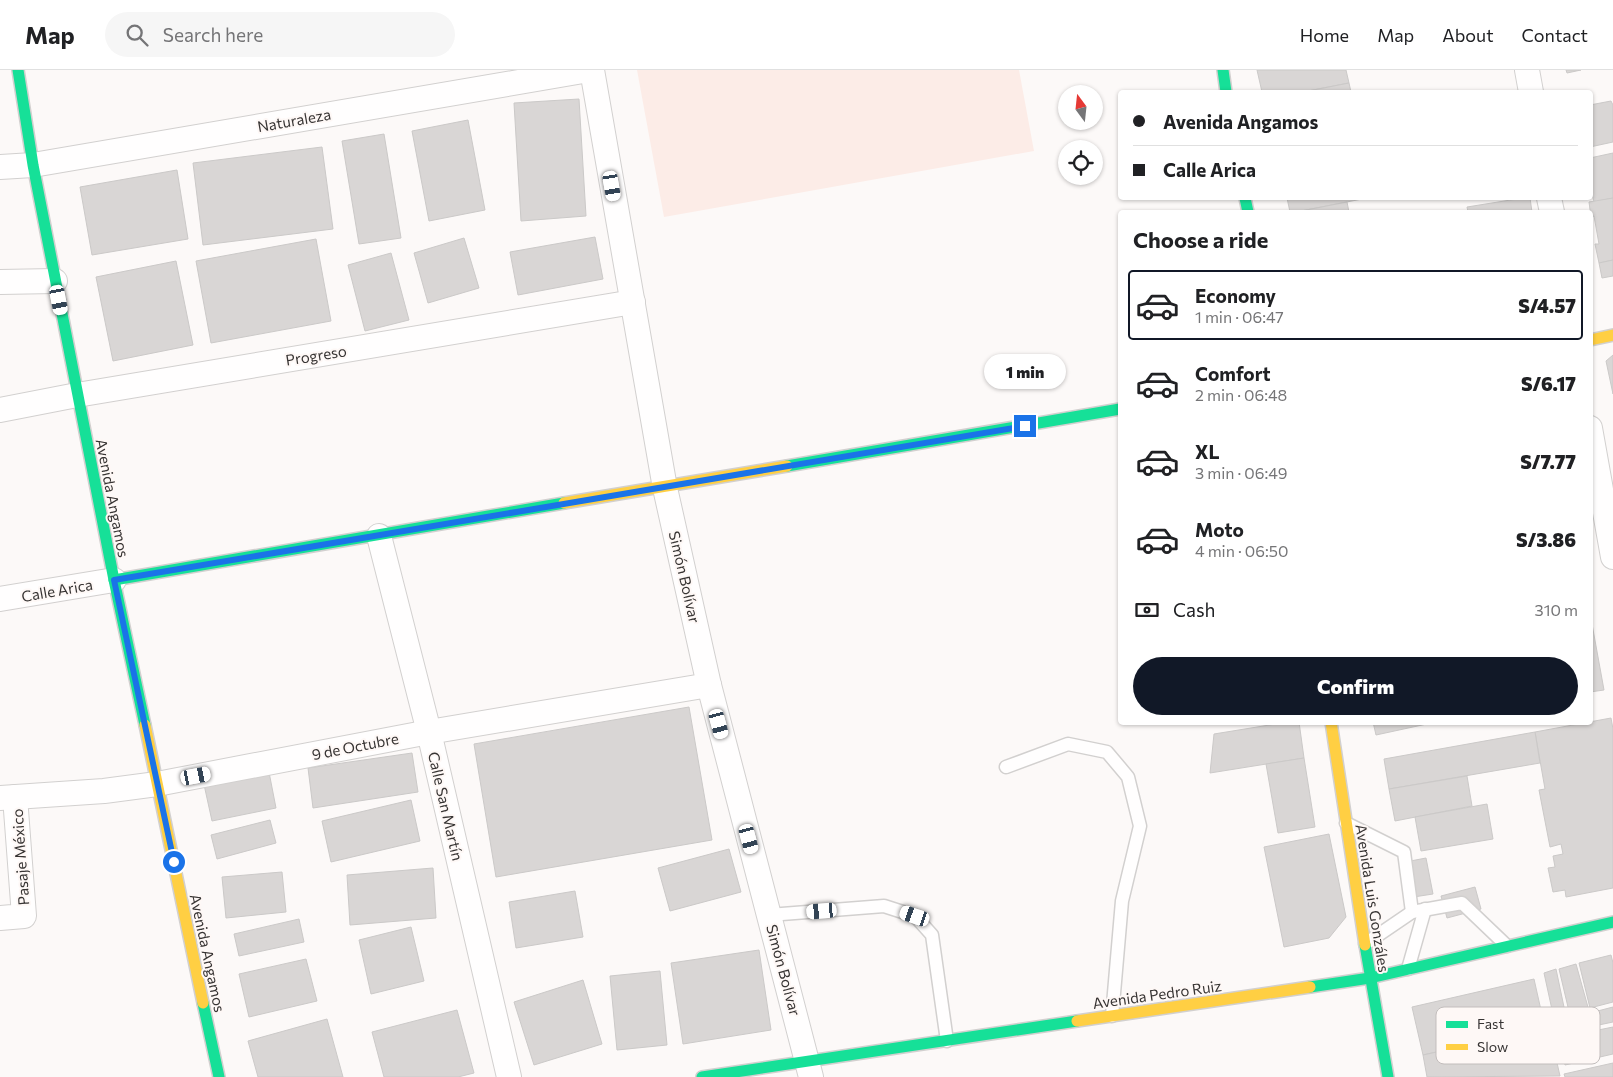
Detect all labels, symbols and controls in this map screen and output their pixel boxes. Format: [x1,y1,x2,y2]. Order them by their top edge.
search box [105,12,455,57]
text: Map [25,20,75,49]
icon: search [123,21,151,49]
text: Search here [163,23,263,46]
text: Home [1300,24,1349,46]
text: Map [1377,24,1414,46]
text: About [1442,24,1494,46]
text: Contact [1522,24,1588,46]
north arrow [1058,85,1102,130]
map controls [1058,85,1103,185]
street label: Naturaleza [256,105,332,135]
text: Avenida Angamos [1163,110,1318,133]
button: locate [1058,140,1103,185]
text: Calle Arica [1163,158,1256,181]
car [602,170,621,202]
text: Choose a ride [1133,226,1268,253]
icon: car [1135,283,1180,328]
car [48,284,69,316]
text: Economy [1195,284,1276,307]
text: S/4.57 [1518,294,1576,317]
text: 1 min · 06:47 [1195,307,1284,326]
street label: Progreso [284,341,348,369]
callout: 1 min [984,354,1066,388]
icon: car [1135,361,1180,406]
text: 1 min [1006,362,1044,381]
text: Comfort [1195,362,1271,385]
text: S/6.17 [1521,372,1576,395]
text: 2 min · 06:48 [1195,385,1287,404]
route end [1014,415,1036,437]
street label: Avenida Angamos [93,437,133,559]
icon: car [1135,439,1180,484]
text: XL [1195,440,1220,463]
text: S/7.77 [1520,450,1576,473]
text: 3 min · 06:49 [1195,463,1288,482]
icon: car [1135,517,1180,562]
text: Moto [1195,518,1244,541]
text: S/3.86 [1516,528,1576,551]
street label: Simón Bolívar [666,529,704,625]
text: 4 min · 06:50 [1195,541,1288,560]
street label: Calle Arica [20,575,94,605]
icon: cash [1133,596,1161,624]
text: Cash [1173,598,1215,621]
text: 310 m [1535,600,1578,619]
button: Confirm [1133,657,1578,715]
car [707,708,730,740]
street label: 9 de Octubre [310,729,400,763]
street label: Calle San Martín [425,750,467,862]
car [179,766,212,786]
street label: Pasaje México [8,808,32,906]
car [737,823,760,855]
street label: Avenida Luis Gonzáles [1352,823,1394,974]
route start [163,851,185,873]
street label: Avenida Angamos [187,892,229,1014]
car [806,902,837,920]
car [898,904,931,928]
street label: Simón Bolívar [763,922,805,1018]
street label: Avenida Pedro Ruiz [1091,976,1223,1012]
legend [1436,1007,1600,1064]
text: Fast [1477,1015,1504,1032]
text: Slow [1477,1038,1508,1055]

